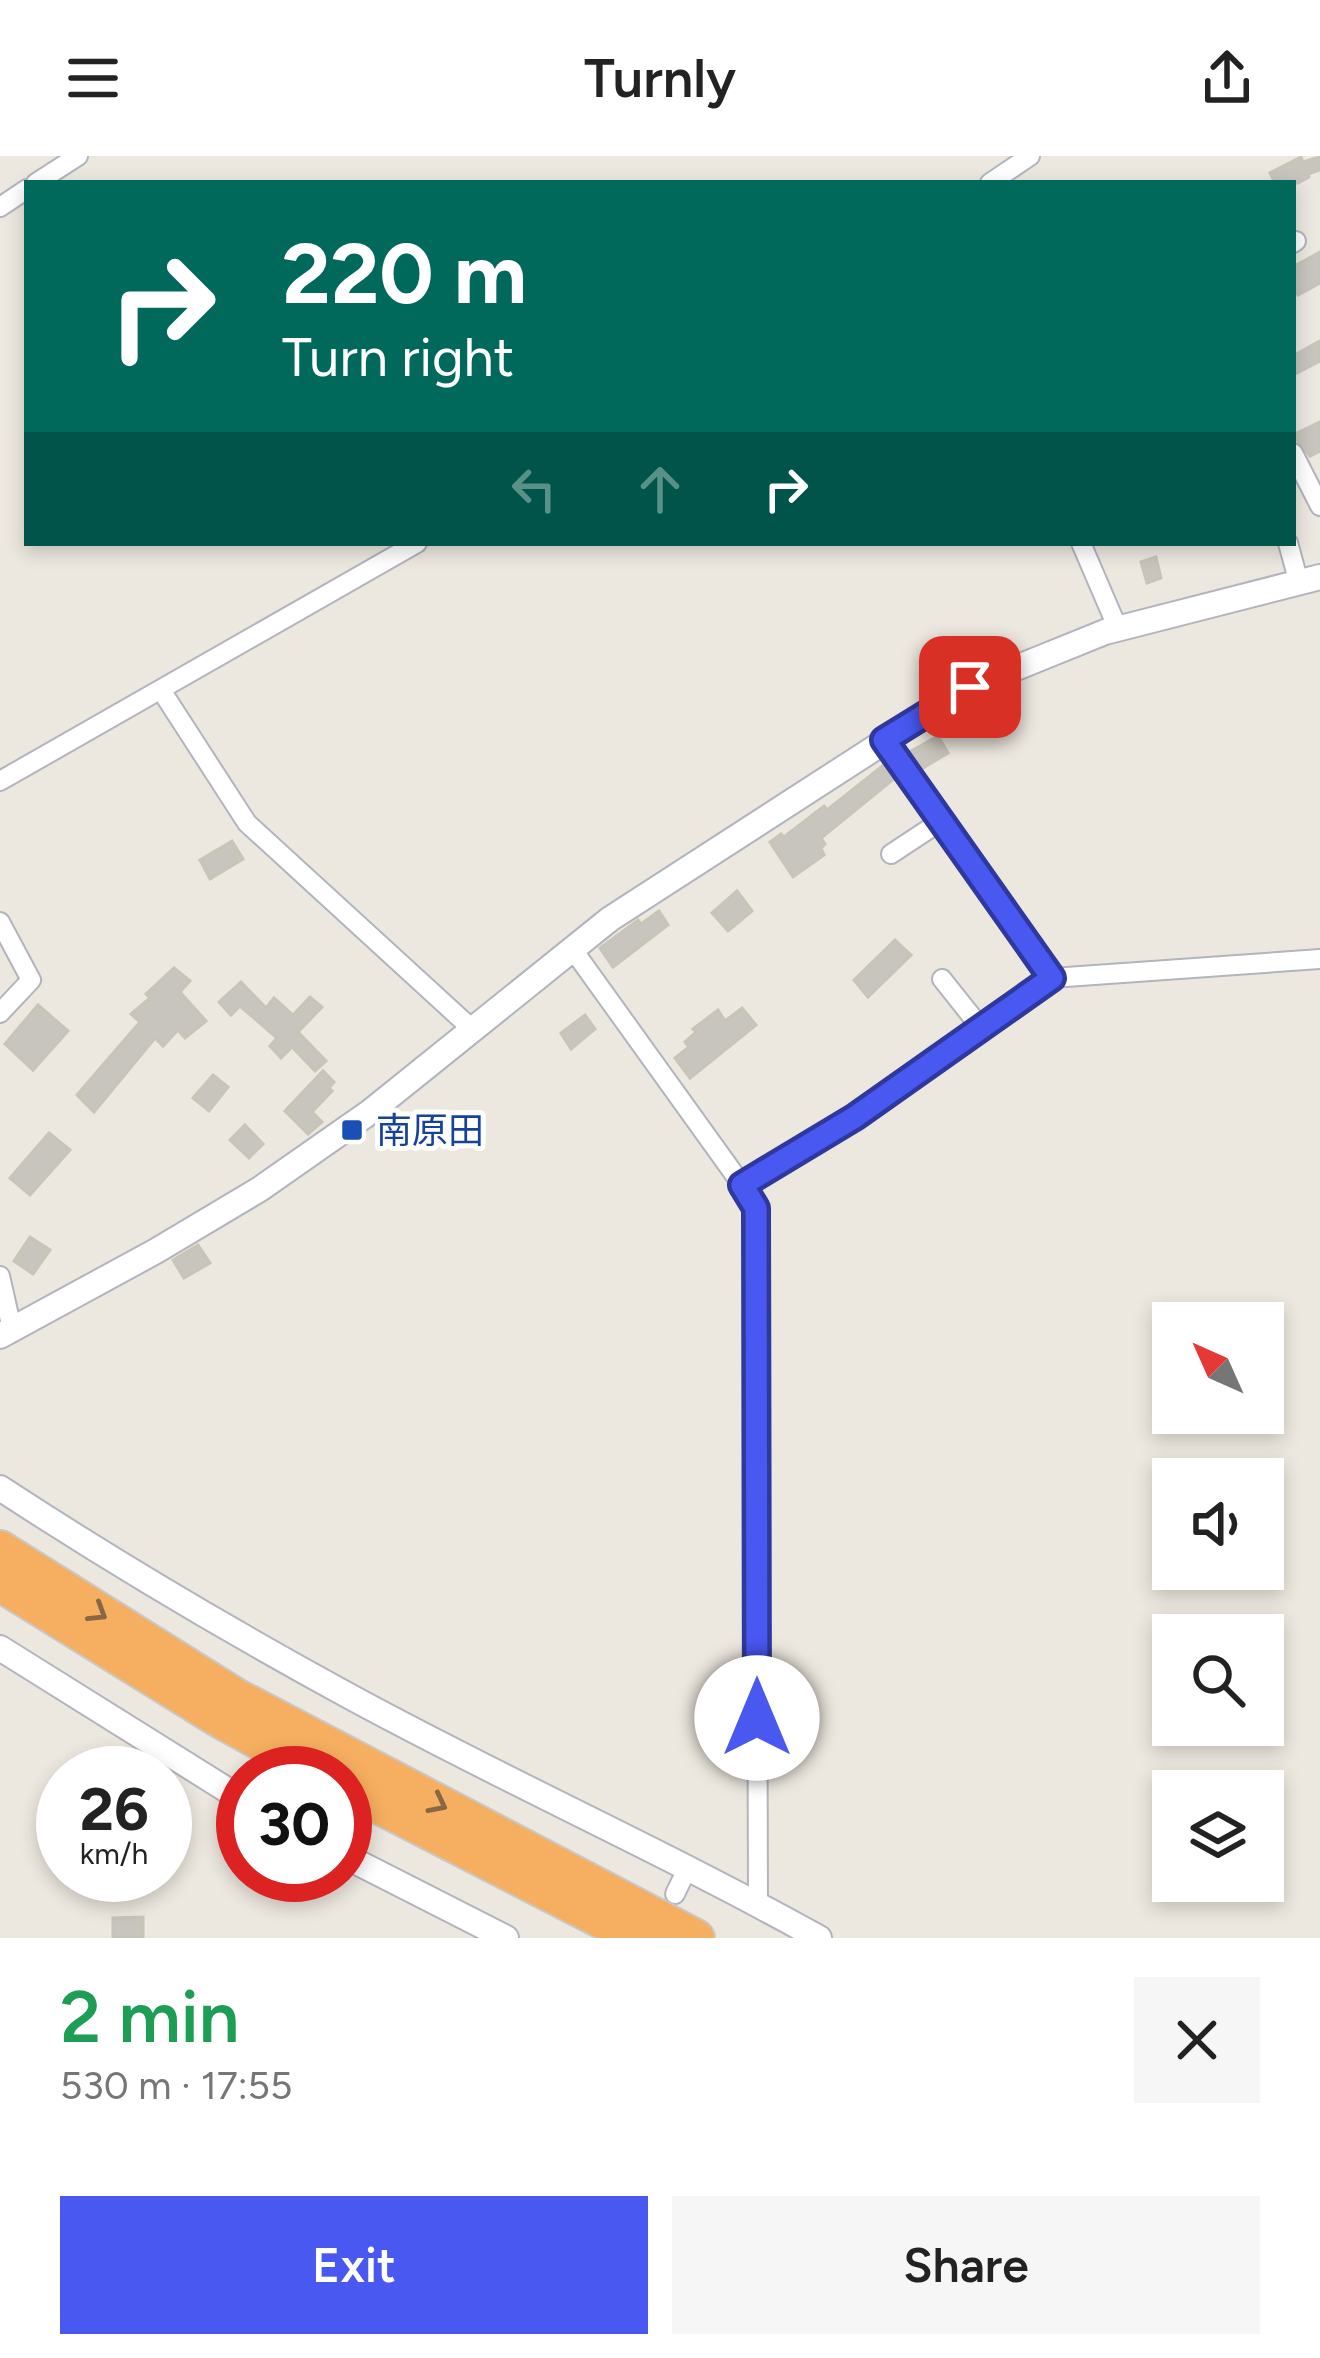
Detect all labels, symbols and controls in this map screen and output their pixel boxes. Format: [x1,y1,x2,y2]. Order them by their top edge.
icon: menu [60,45,126,111]
icon: share [1194,45,1260,111]
text: Turnly [584,46,736,111]
text: 220 m [282,223,527,324]
icon: right [84,228,240,384]
text: Turn right [282,325,514,390]
icon: left [501,456,567,522]
icon: ahead [627,456,693,522]
icon: right [753,456,819,522]
pin [919,636,1021,738]
icon: arrive [937,654,1003,720]
place label: 南原田 [376,1109,484,1152]
marker: 南原田 [339,1117,365,1143]
north arrow [1152,1302,1284,1434]
map controls [1152,1302,1284,1902]
button: sound [1152,1458,1284,1590]
one-way arrow [85,1599,107,1621]
button: search [1152,1614,1284,1746]
position arrow [694,1655,820,1781]
speed limit sign: 30 [216,1746,372,1902]
button: layers [1152,1770,1284,1902]
text: 26 [79,1773,149,1845]
one-way arrow [425,1790,446,1813]
text: km/h [80,1835,148,1872]
text: 2 min [60,1974,239,2060]
button: close [1134,1977,1260,2103]
text: 530 m · 17:55 [60,2062,292,2109]
button: Exit [60,2196,648,2334]
button: Share [672,2196,1260,2334]

